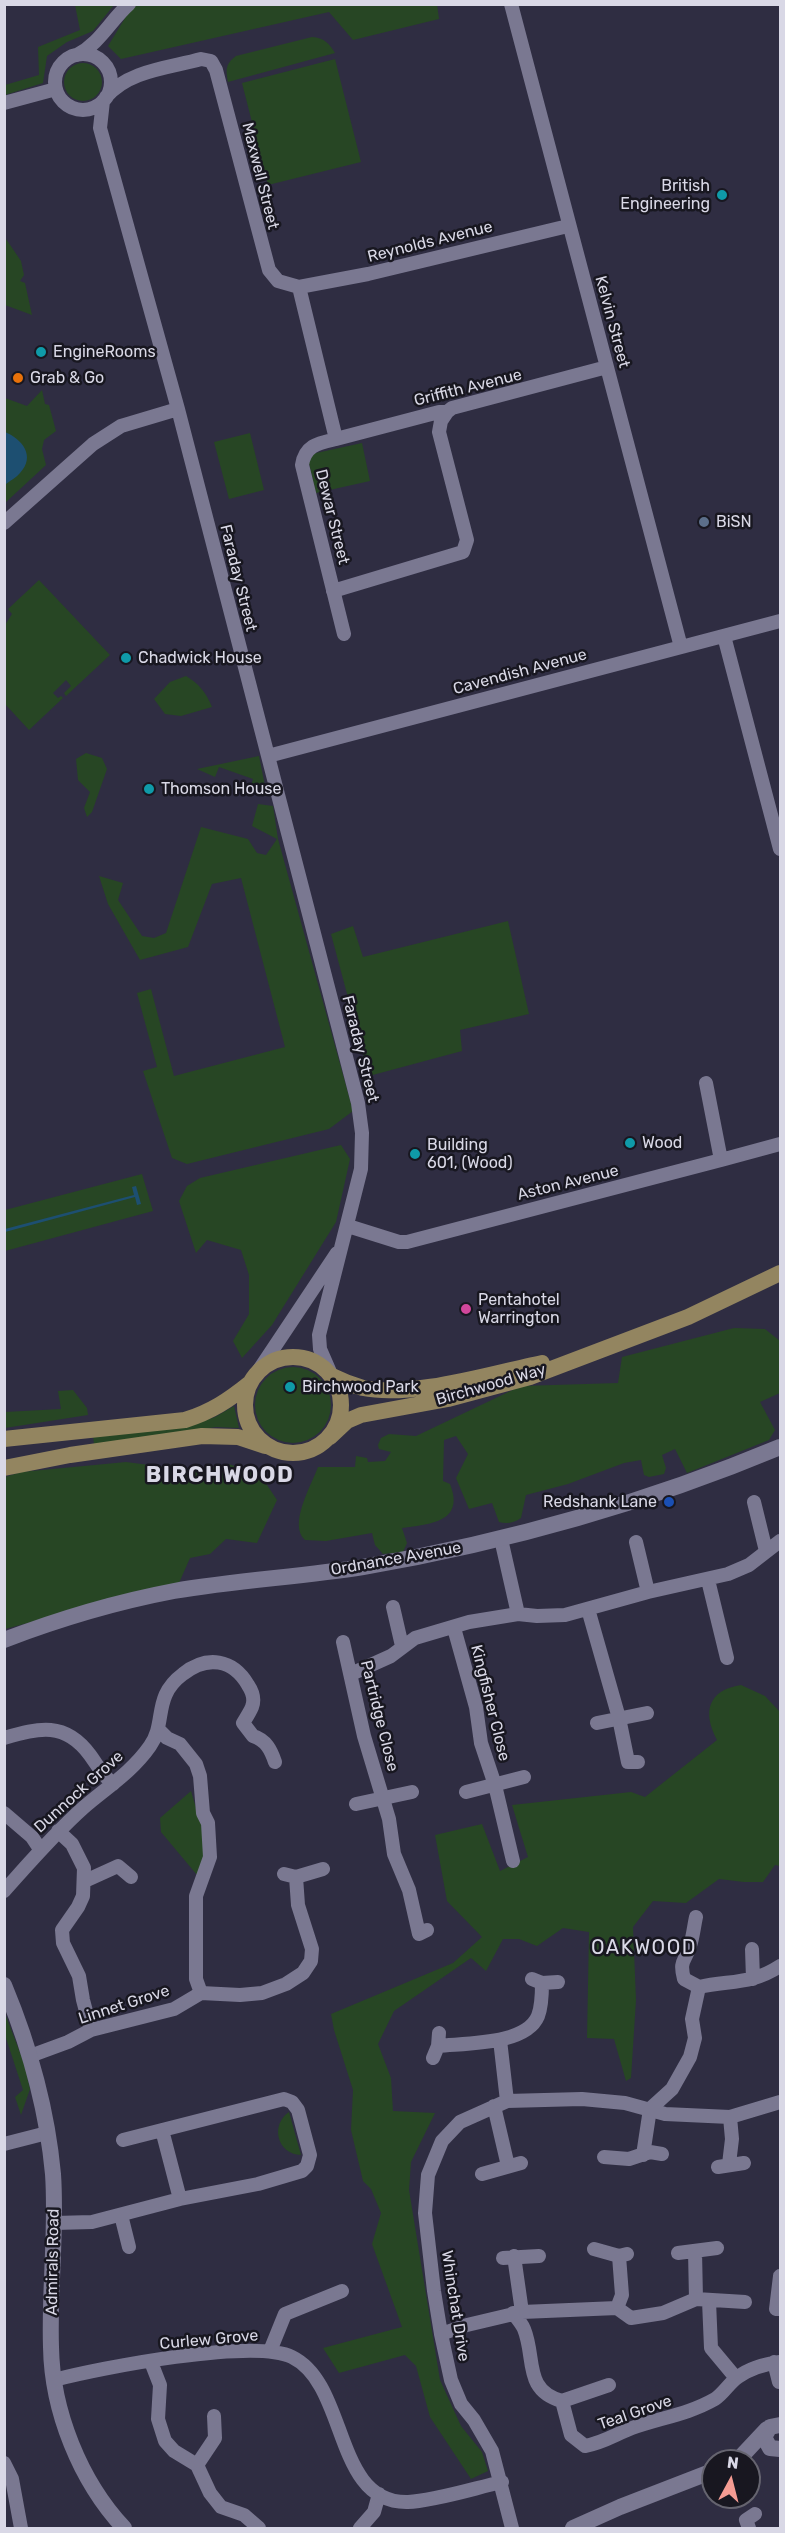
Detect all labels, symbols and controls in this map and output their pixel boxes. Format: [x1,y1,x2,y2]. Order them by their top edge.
street label: Maxwell Street [237,120,283,232]
place label: British Engineering [620,176,710,214]
marker: British Engineering [715,188,729,202]
street label: Reynolds Avenue [365,217,495,267]
street label: Kelvin Street [590,274,634,370]
place label: EngineRooms [53,342,156,362]
marker: EngineRooms [34,345,48,359]
street label: Griffith Avenue [412,365,524,411]
place label: Grab & Go [30,368,104,388]
marker: Grab & Go [11,371,25,385]
street label: Dewar Street [311,467,353,567]
place label: BiSN [716,512,752,532]
marker: BiSN [697,515,711,529]
street label: Faraday Street [215,522,261,634]
street label: Cavendish Avenue [451,645,589,699]
place label: Chadwick House [138,648,262,668]
marker: Chadwick House [119,651,133,665]
place label: Thomson House [161,779,281,799]
marker: Thomson House [142,782,156,796]
street label: Faraday Street [337,993,383,1105]
place label: Wood [642,1133,682,1153]
place label: Building 601, (Wood) [427,1135,513,1173]
marker: Wood [623,1136,637,1150]
marker: Building 601, (Wood) [408,1147,422,1161]
street label: Aston Avenue [515,1161,621,1205]
place label: Pentahotel Warrington [478,1290,560,1328]
marker: Pentahotel Warrington [459,1302,473,1316]
street label: Birchwood Way [434,1360,548,1410]
place label: Birchwood Park [302,1377,419,1397]
marker: Birchwood Park [283,1380,297,1394]
district label: BIRCHWOOD [146,1463,294,1489]
place label: Redshank Lane [543,1492,657,1512]
marker: Redshank Lane [662,1495,676,1509]
street label: Ordnance Avenue [329,1538,463,1580]
street label: Kingfisher Close [466,1643,514,1763]
street label: Partridge Close [356,1658,402,1774]
street label: Dunnock Grove [30,1747,128,1837]
district label: OAKWOOD [591,1936,697,1960]
street label: Linnet Grove [76,1981,172,2029]
street label: Admirals Road [42,2208,64,2316]
street label: Whinchat Drive [437,2249,473,2363]
street label: Curlew Grove [159,2326,259,2354]
street label: Teal Grove [596,2391,674,2435]
north arrow [701,2449,761,2509]
text: N [726,2452,740,2473]

